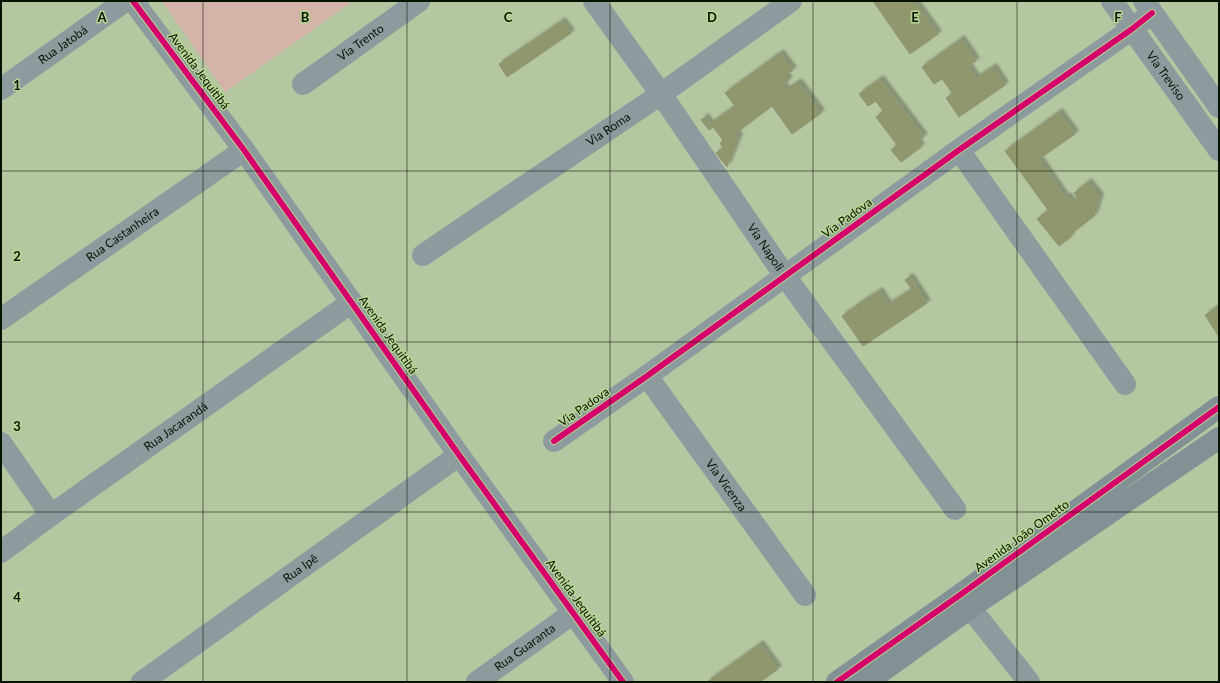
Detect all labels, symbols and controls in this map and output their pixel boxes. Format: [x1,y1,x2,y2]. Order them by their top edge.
text: A [96,9,107,25]
text: B [301,9,310,25]
text: C [504,9,513,25]
text: D [707,9,717,25]
text: E [911,9,919,25]
text: F [1114,9,1122,25]
street label: Via Trento [334,20,387,64]
street label: Rua Jatobá [35,22,90,67]
street label: Avenida Jequitibá [166,29,233,112]
street label: Via Treviso [1143,48,1189,103]
text: 1 [13,77,21,93]
street label: Via Roma [583,109,633,149]
street label: Via Padova [819,194,875,241]
street label: Rua Castanheira [83,204,162,265]
street label: Via Napoli [744,220,787,274]
text: 2 [13,248,21,264]
street label: Avenida Jequitibá [356,293,421,377]
street label: Via Padova [555,384,612,429]
street label: Rua Jacarandá [141,399,210,454]
text: 3 [13,418,21,434]
street label: Via Vicenza [703,456,750,514]
street label: Avenida João Ometto [972,496,1072,575]
street label: Rua Ipê [280,550,321,586]
street label: Avenida Jequitibá [543,556,610,640]
text: 4 [13,589,21,605]
street label: Rua Guaranta [491,620,558,674]

